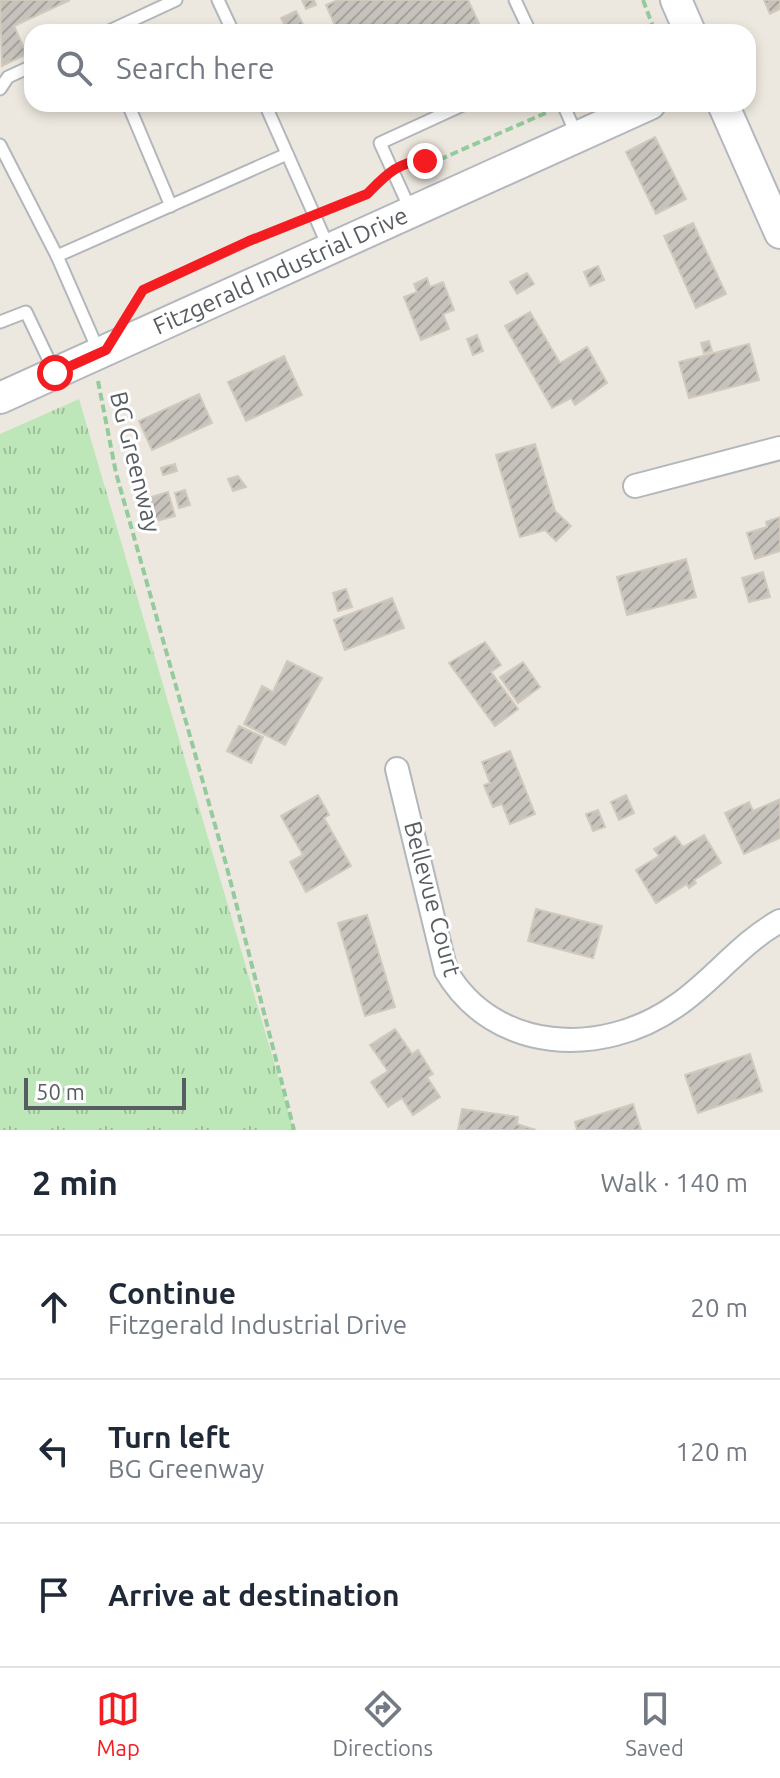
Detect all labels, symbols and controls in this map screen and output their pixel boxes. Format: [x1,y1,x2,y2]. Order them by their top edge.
search box [24,24,756,112]
icon: search [52,46,96,90]
text: Search here [116,51,275,85]
route end [407,143,443,179]
street label: Fitzgerald Industrial Drive [149,201,412,340]
route start [37,355,73,391]
street label: BG Greenway [105,389,166,536]
street label: Bellevue Court [399,818,466,980]
scale bar [24,1074,186,1110]
text: 50 m [36,1079,85,1104]
text: 2 min [32,1163,118,1201]
text: Walk · 140 m [600,1168,748,1197]
text: Continue [108,1276,236,1310]
icon: ahead [32,1285,76,1329]
text: 20 m [690,1293,748,1322]
text: Fitzgerald Industrial Drive [108,1310,407,1339]
text: Turn left [108,1420,230,1454]
icon: left [32,1429,76,1473]
text: 120 m [676,1437,748,1466]
text: BG Greenway [108,1454,264,1483]
icon: arrive [32,1573,76,1617]
text: Arrive at destination [108,1578,400,1612]
tab: Map [96,1687,140,1760]
tab: Directions [332,1687,433,1760]
tab: Saved [625,1687,684,1760]

